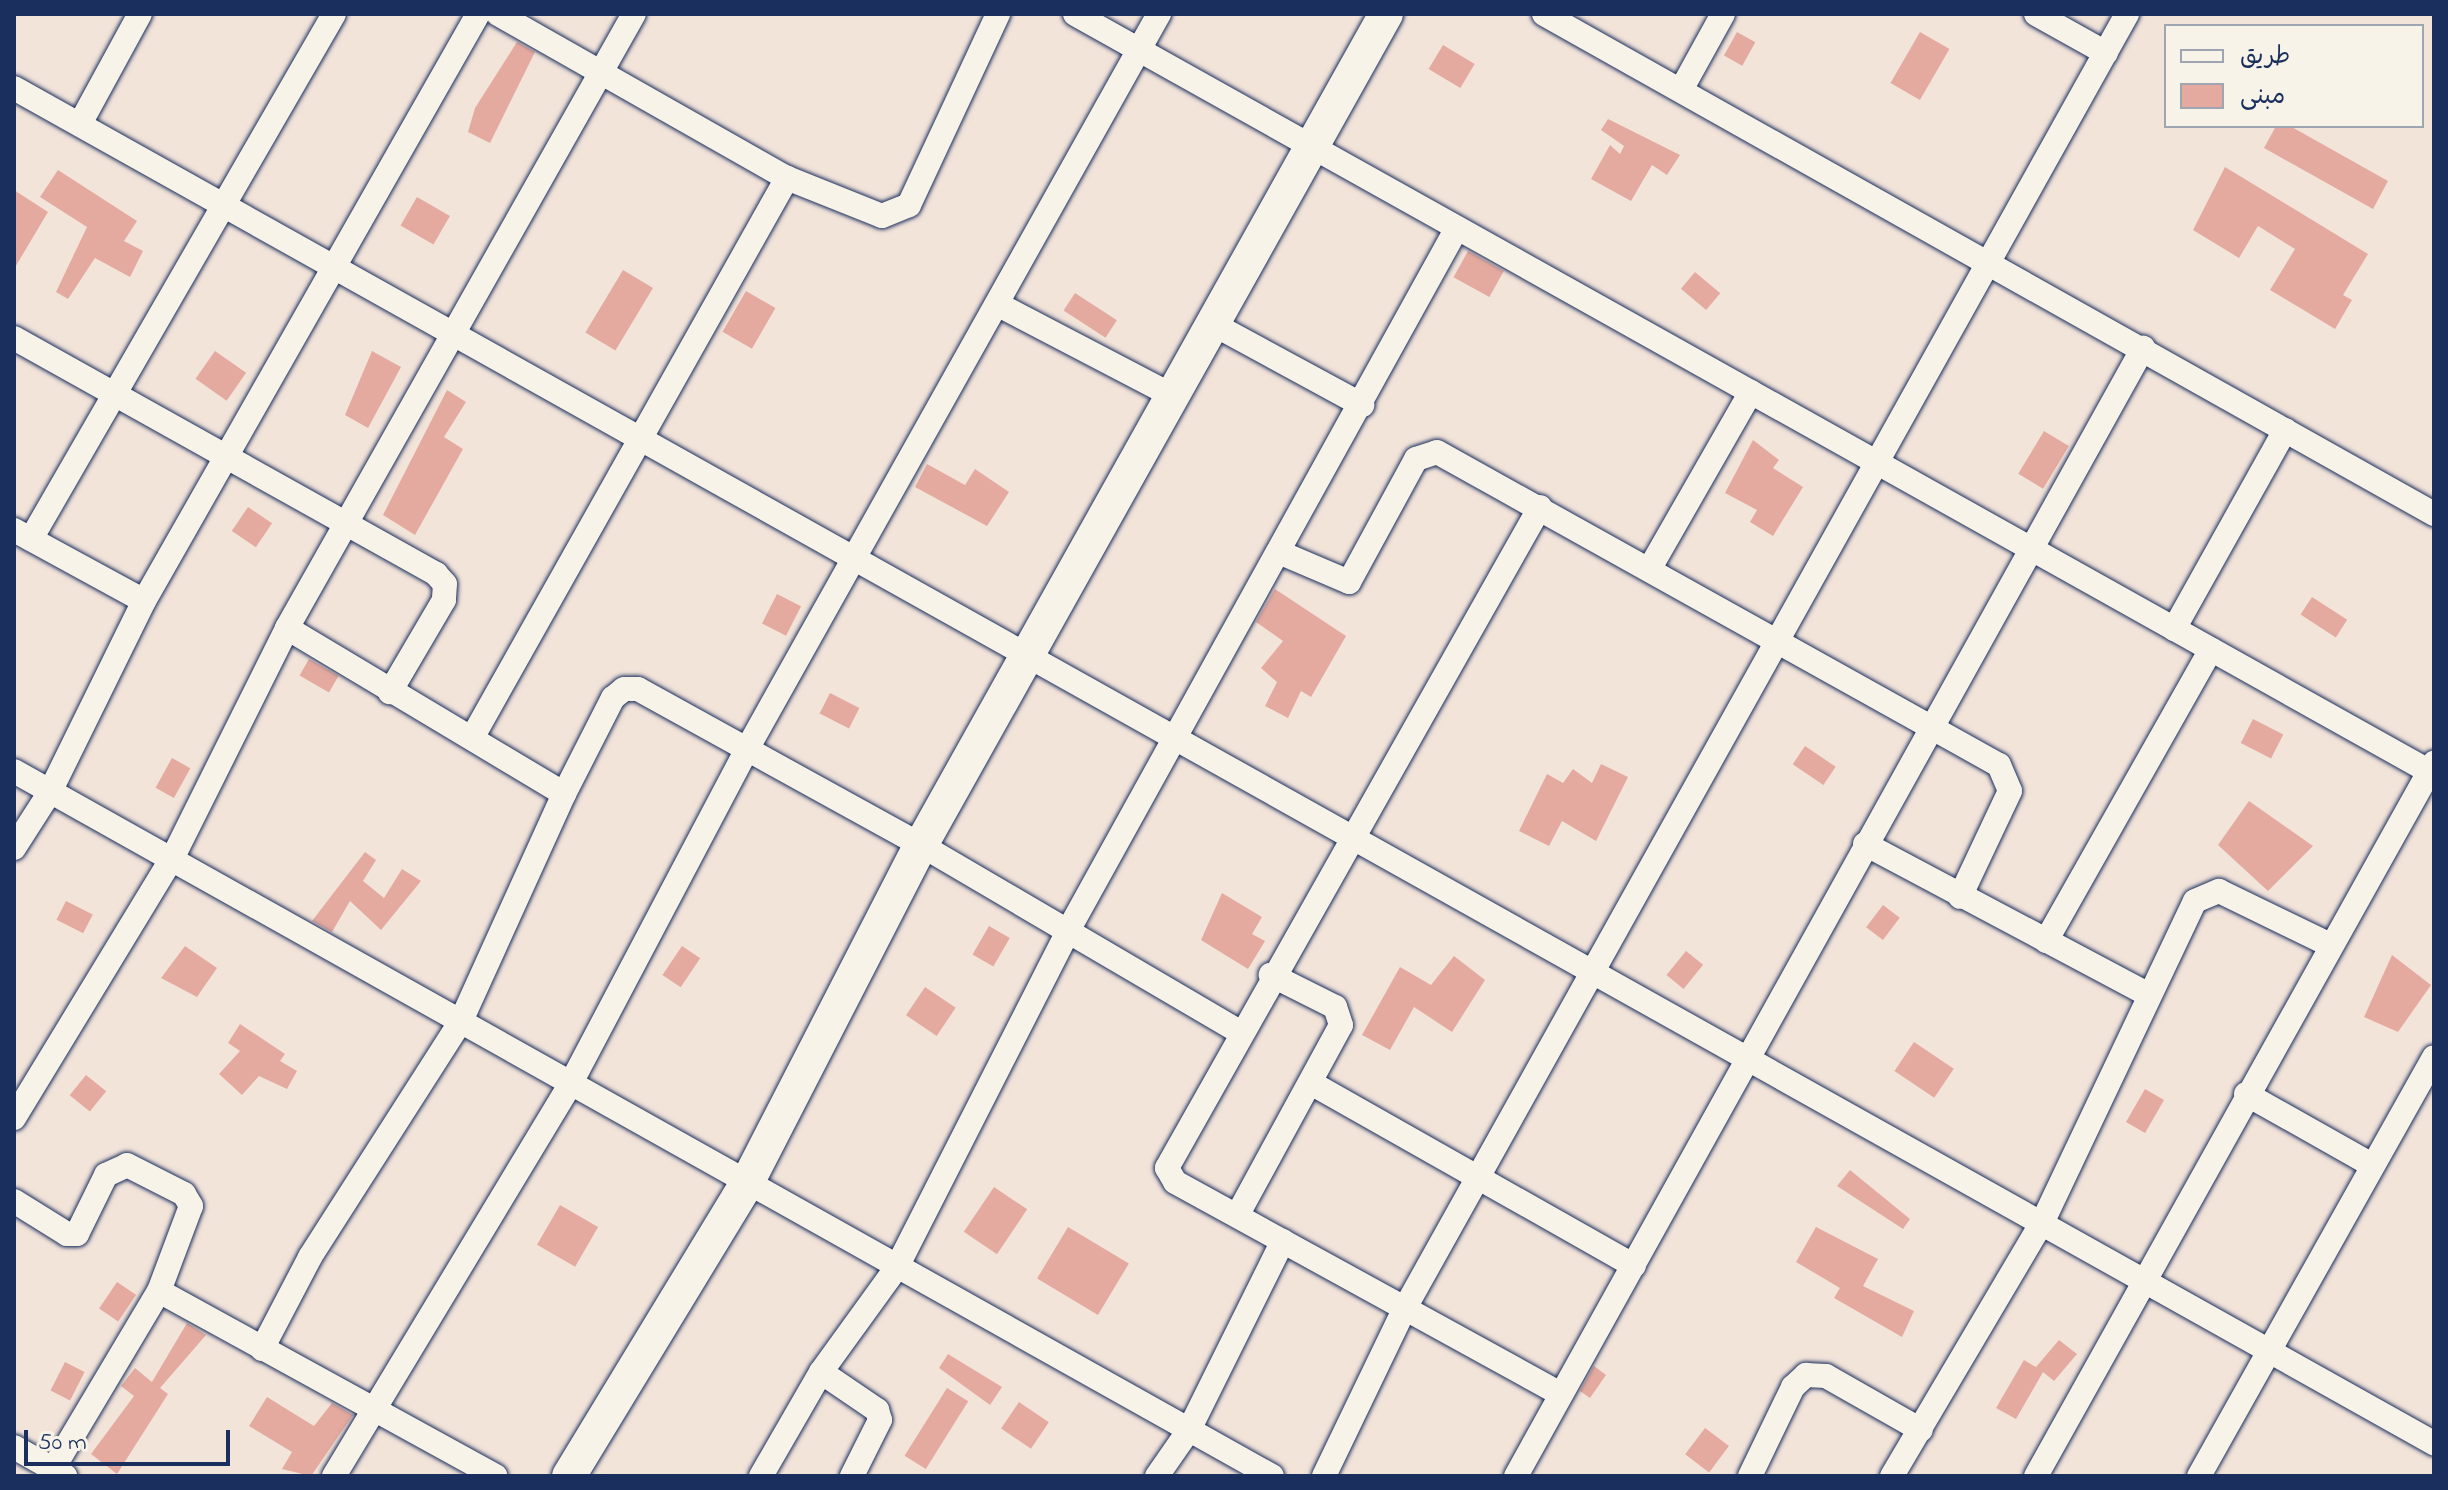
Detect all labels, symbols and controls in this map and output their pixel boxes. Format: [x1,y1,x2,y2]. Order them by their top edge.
legend [2164,24,2424,128]
text: طريق [2240,40,2290,75]
text: مبنى [2240,80,2285,115]
scale bar [28,1414,234,1464]
text: 50 m [38,1426,87,1461]

